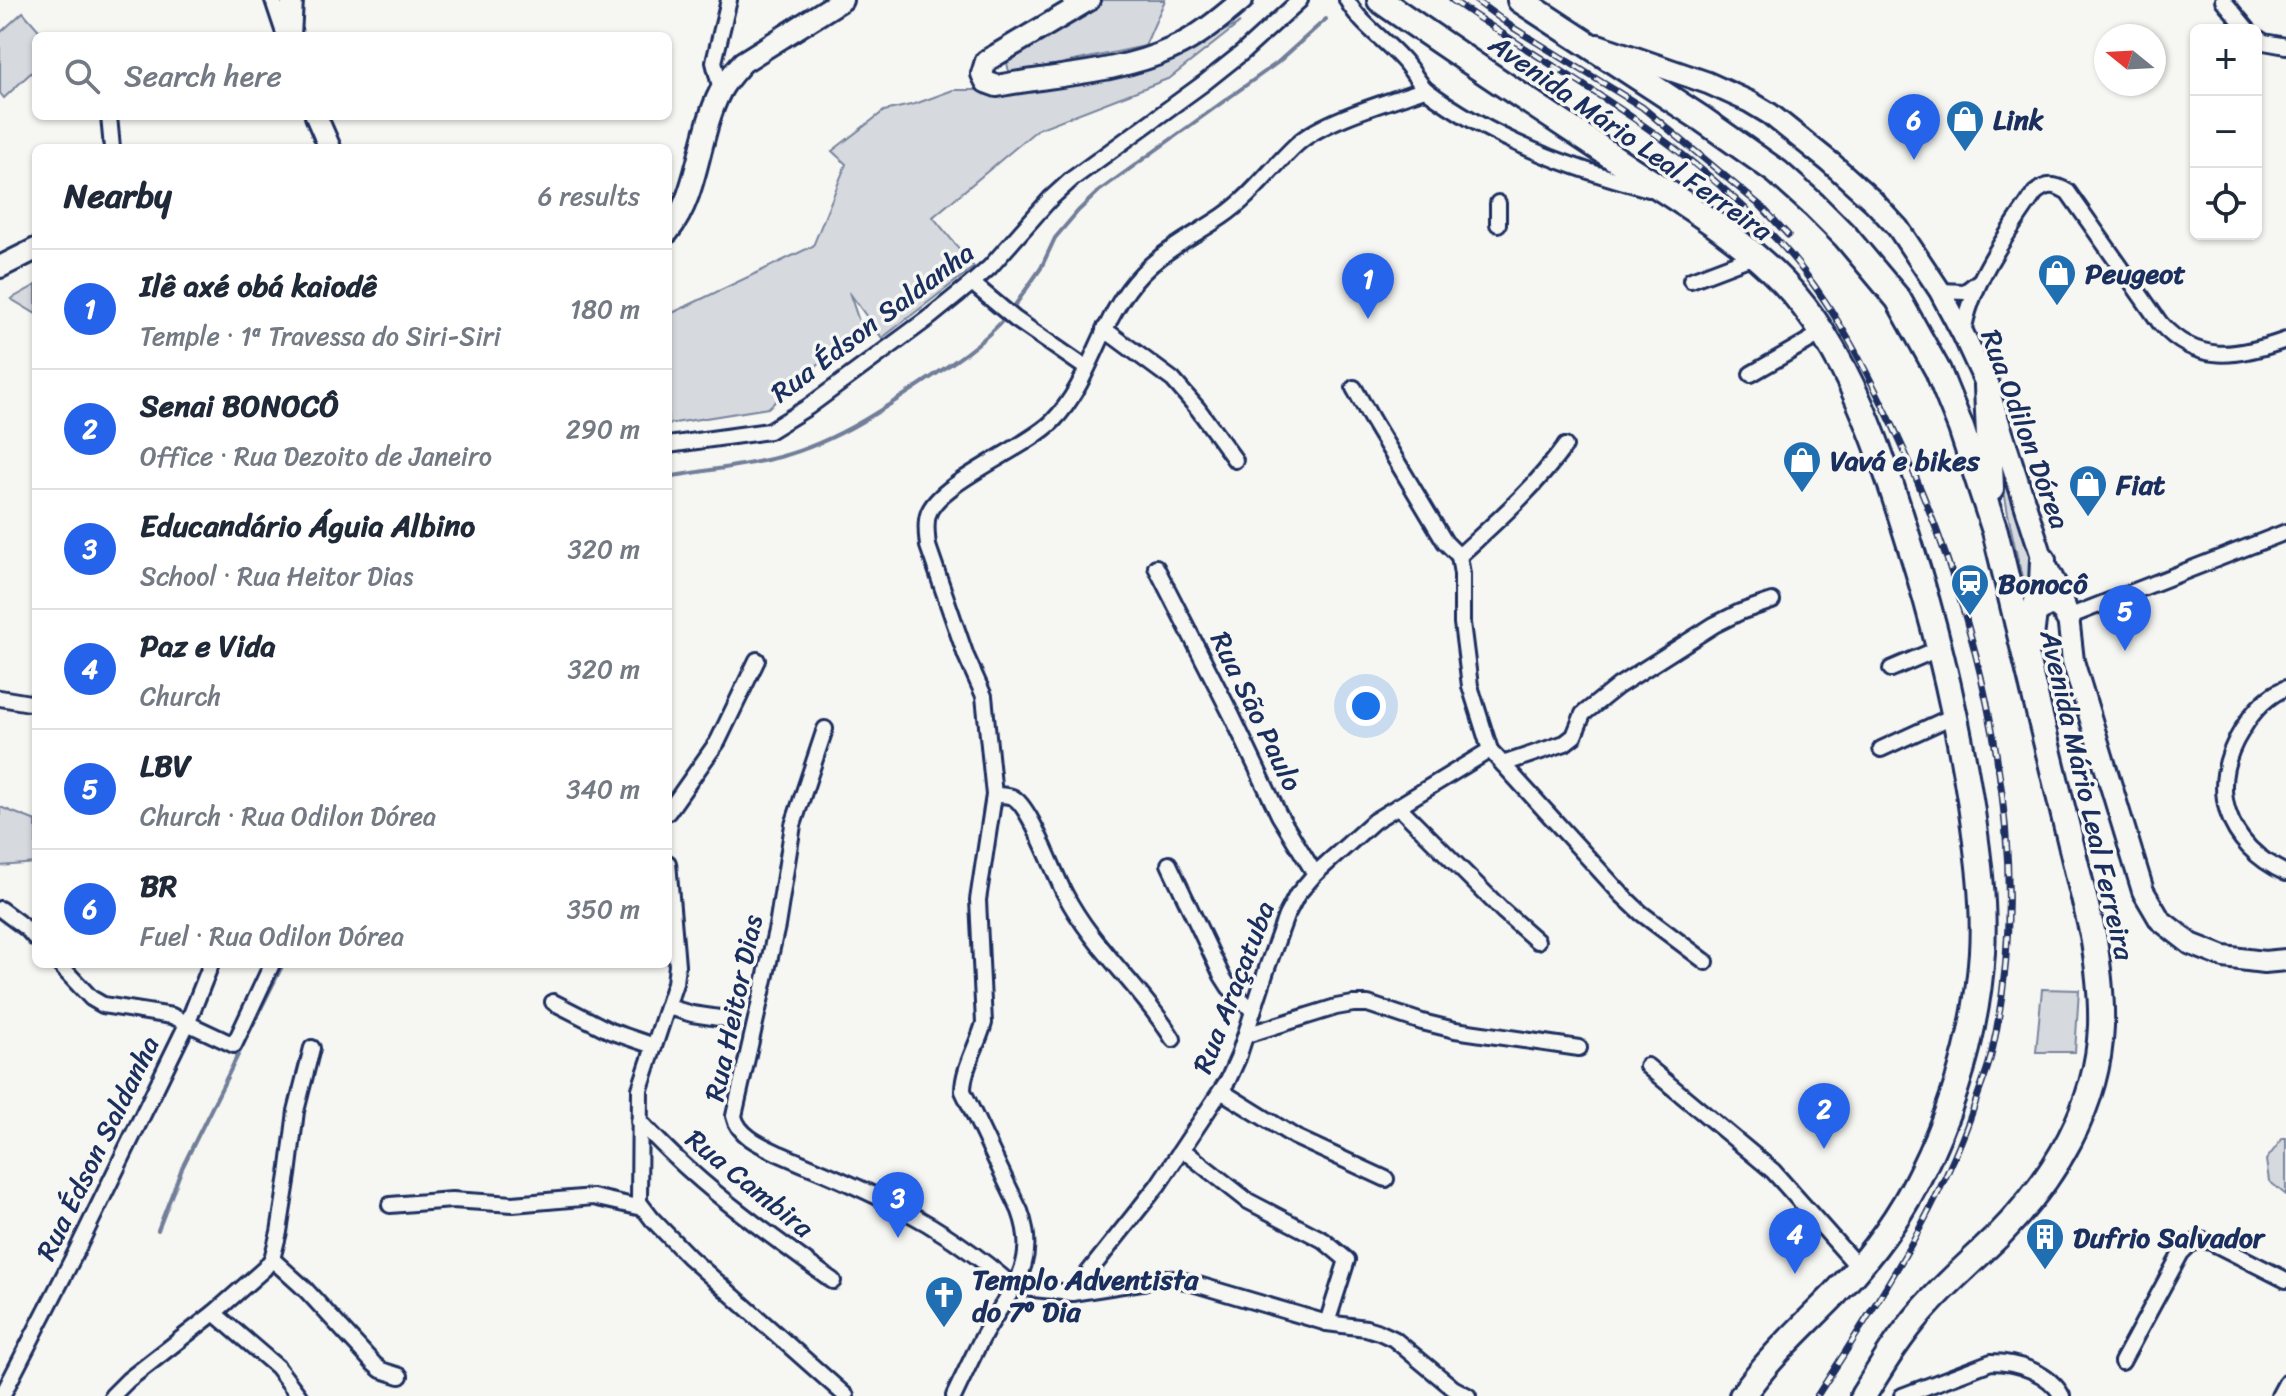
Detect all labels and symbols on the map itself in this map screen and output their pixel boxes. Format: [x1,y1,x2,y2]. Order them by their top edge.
street label: Avenida Mário Leal Ferreira [1478,20,1784,255]
north arrow [2094,24,2166,96]
pin: 6 [1888,94,1940,160]
place label: Link [1993,95,2045,144]
shop icon: Link [1944,98,1986,153]
street label: Rua Édson Saldanha [760,229,985,416]
place label: Peugeot [2085,249,2186,298]
shop icon: Peugeot [2036,252,2078,307]
pin: 1 [1342,253,1394,319]
street label: Rua Odilon Dórea [1967,322,2084,536]
place label: Vavá e bikes [1830,436,1981,485]
shop icon: Vavá e bikes [1781,439,1823,494]
place label: Fiat [2115,460,2166,509]
shop icon: Fiat [2067,463,2109,518]
place label: Bonocô [1998,559,2088,608]
station icon: Bonocô [1949,562,1991,617]
pin: 5 [2099,585,2151,651]
street label: Rua São Paulo [1197,623,1317,800]
street label: Avenida Mário Leal Ferreira [2025,624,2150,966]
your location [1346,686,1386,726]
street label: Rua Araçatuba [1178,894,1289,1081]
street label: Rua Heitor Dias [690,910,777,1106]
street label: Rua Édson Saldanha [22,1027,173,1269]
pin: 2 [1798,1083,1850,1149]
street label: Rua Cambira [674,1116,826,1252]
pin: 3 [872,1172,924,1238]
pin: 4 [1769,1208,1821,1274]
place label: Dufrio Salvador [2073,1213,2267,1262]
building icon: Dufrio Salvador [2024,1216,2066,1271]
place label: Templo Adventista do 7º Dia [972,1255,1199,1336]
church icon: Templo Adventista do 7º Dia [923,1274,965,1329]

